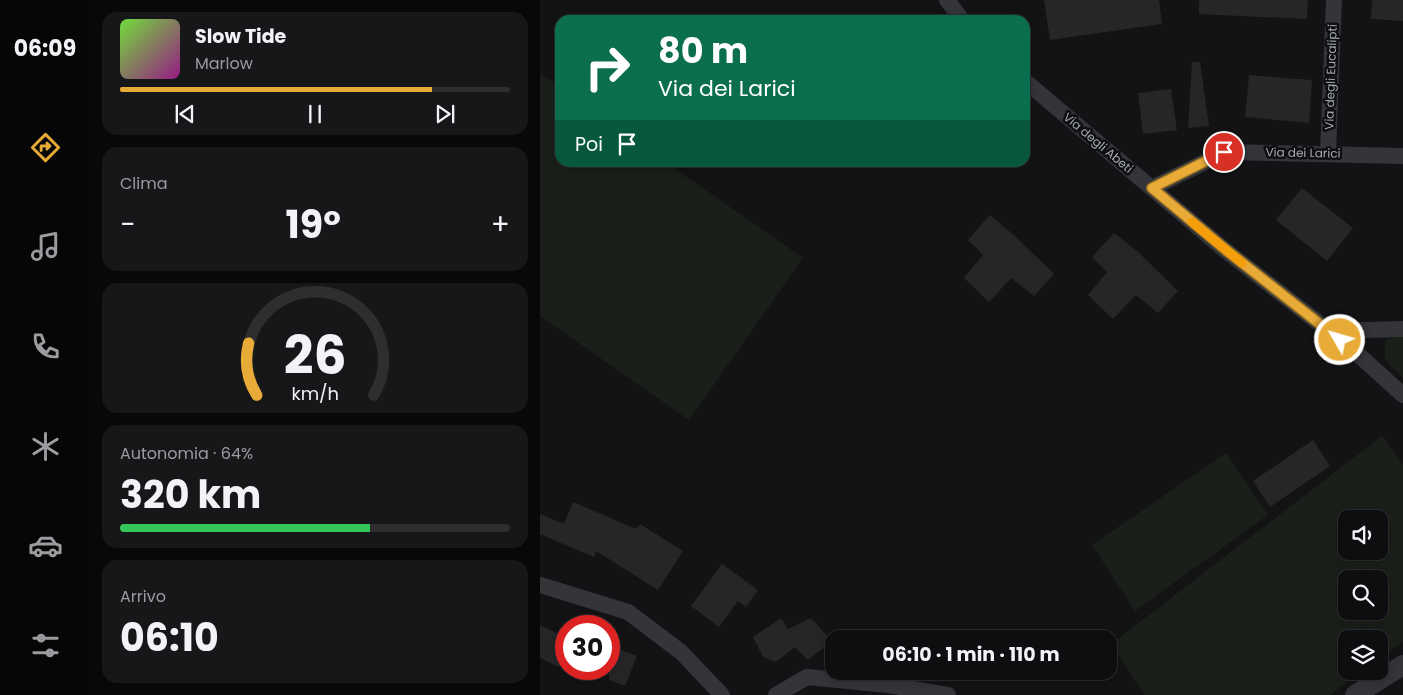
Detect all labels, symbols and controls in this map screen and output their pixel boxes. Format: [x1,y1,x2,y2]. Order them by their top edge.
text: Slow Tide [195,23,286,50]
street label: Via degli Eucalipti [1320,24,1341,130]
text: 80 m [658,26,748,75]
text: 06:09 [14,33,76,64]
icon: right [575,35,640,100]
text: Marlow [195,52,253,75]
text: Via dei Larici [658,73,796,104]
icon: previous [171,100,199,128]
icon: pause [301,100,329,128]
icon: next [431,100,459,128]
street label: Via degli Abeti [1060,108,1137,177]
icon: directions [28,130,63,165]
icon: arrive [613,130,641,158]
text: Poi [575,131,603,158]
pin [1203,131,1245,173]
icon: arrive [1210,138,1238,166]
street label: Via dei Larici [1265,143,1341,162]
text: Clima [120,172,168,195]
text: 19° [286,198,341,251]
text: − [120,205,135,244]
text: + [491,205,510,244]
icon: music [28,229,63,264]
position arrow [1313,313,1365,365]
text: 26 [284,319,346,392]
icon: phone [28,329,63,364]
text: km/h [291,381,339,406]
icon: climate [28,429,63,464]
text: Autonomia · 64% [120,442,253,465]
text: 320 km [120,468,261,521]
map controls [1338,510,1388,680]
button: sound [1338,510,1388,560]
icon: car [28,528,63,563]
button: search [1338,570,1388,620]
text: Arrivo [120,585,166,608]
text: 06:10 [120,611,219,664]
speed limit sign: 30 [555,615,620,680]
icon: filters [28,628,63,663]
button: layers [1338,630,1388,680]
text: 06:10 · 1 min · 110 m [882,641,1060,668]

